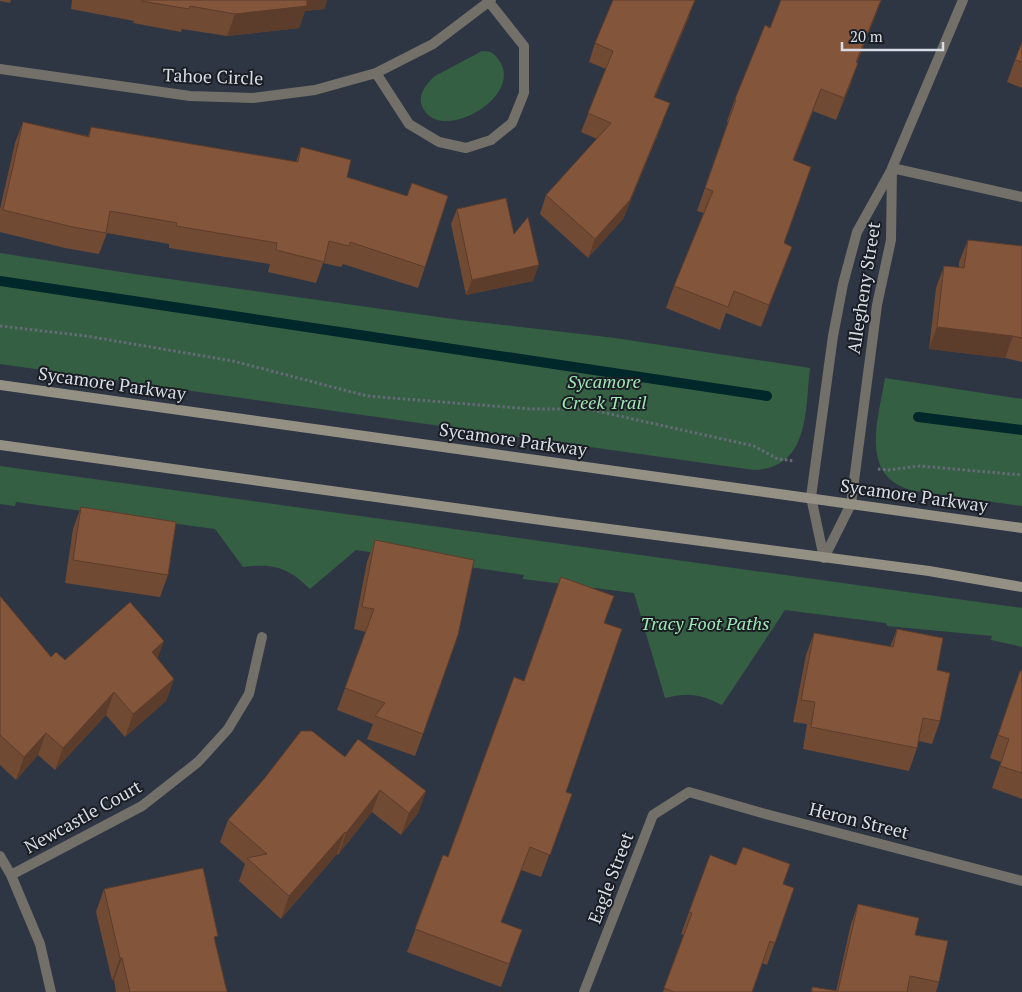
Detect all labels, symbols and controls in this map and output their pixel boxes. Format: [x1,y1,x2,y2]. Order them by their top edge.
scale bar [842,20,943,52]
text: 20 m [850,26,883,46]
street label: Tahoe Circle [162,62,264,90]
street label: Allegheny Street [841,220,885,356]
street label: Sycamore Parkway [37,361,188,405]
park label: Sycamore Creek Trail [562,369,646,414]
street label: Sycamore Parkway [438,417,589,461]
street label: Sycamore Parkway [839,473,990,517]
park label: Tracy Foot Paths [640,611,770,635]
street label: Newcastle Court [19,774,146,858]
street label: Heron Street [807,796,912,844]
street label: Eagle Street [582,828,639,927]

